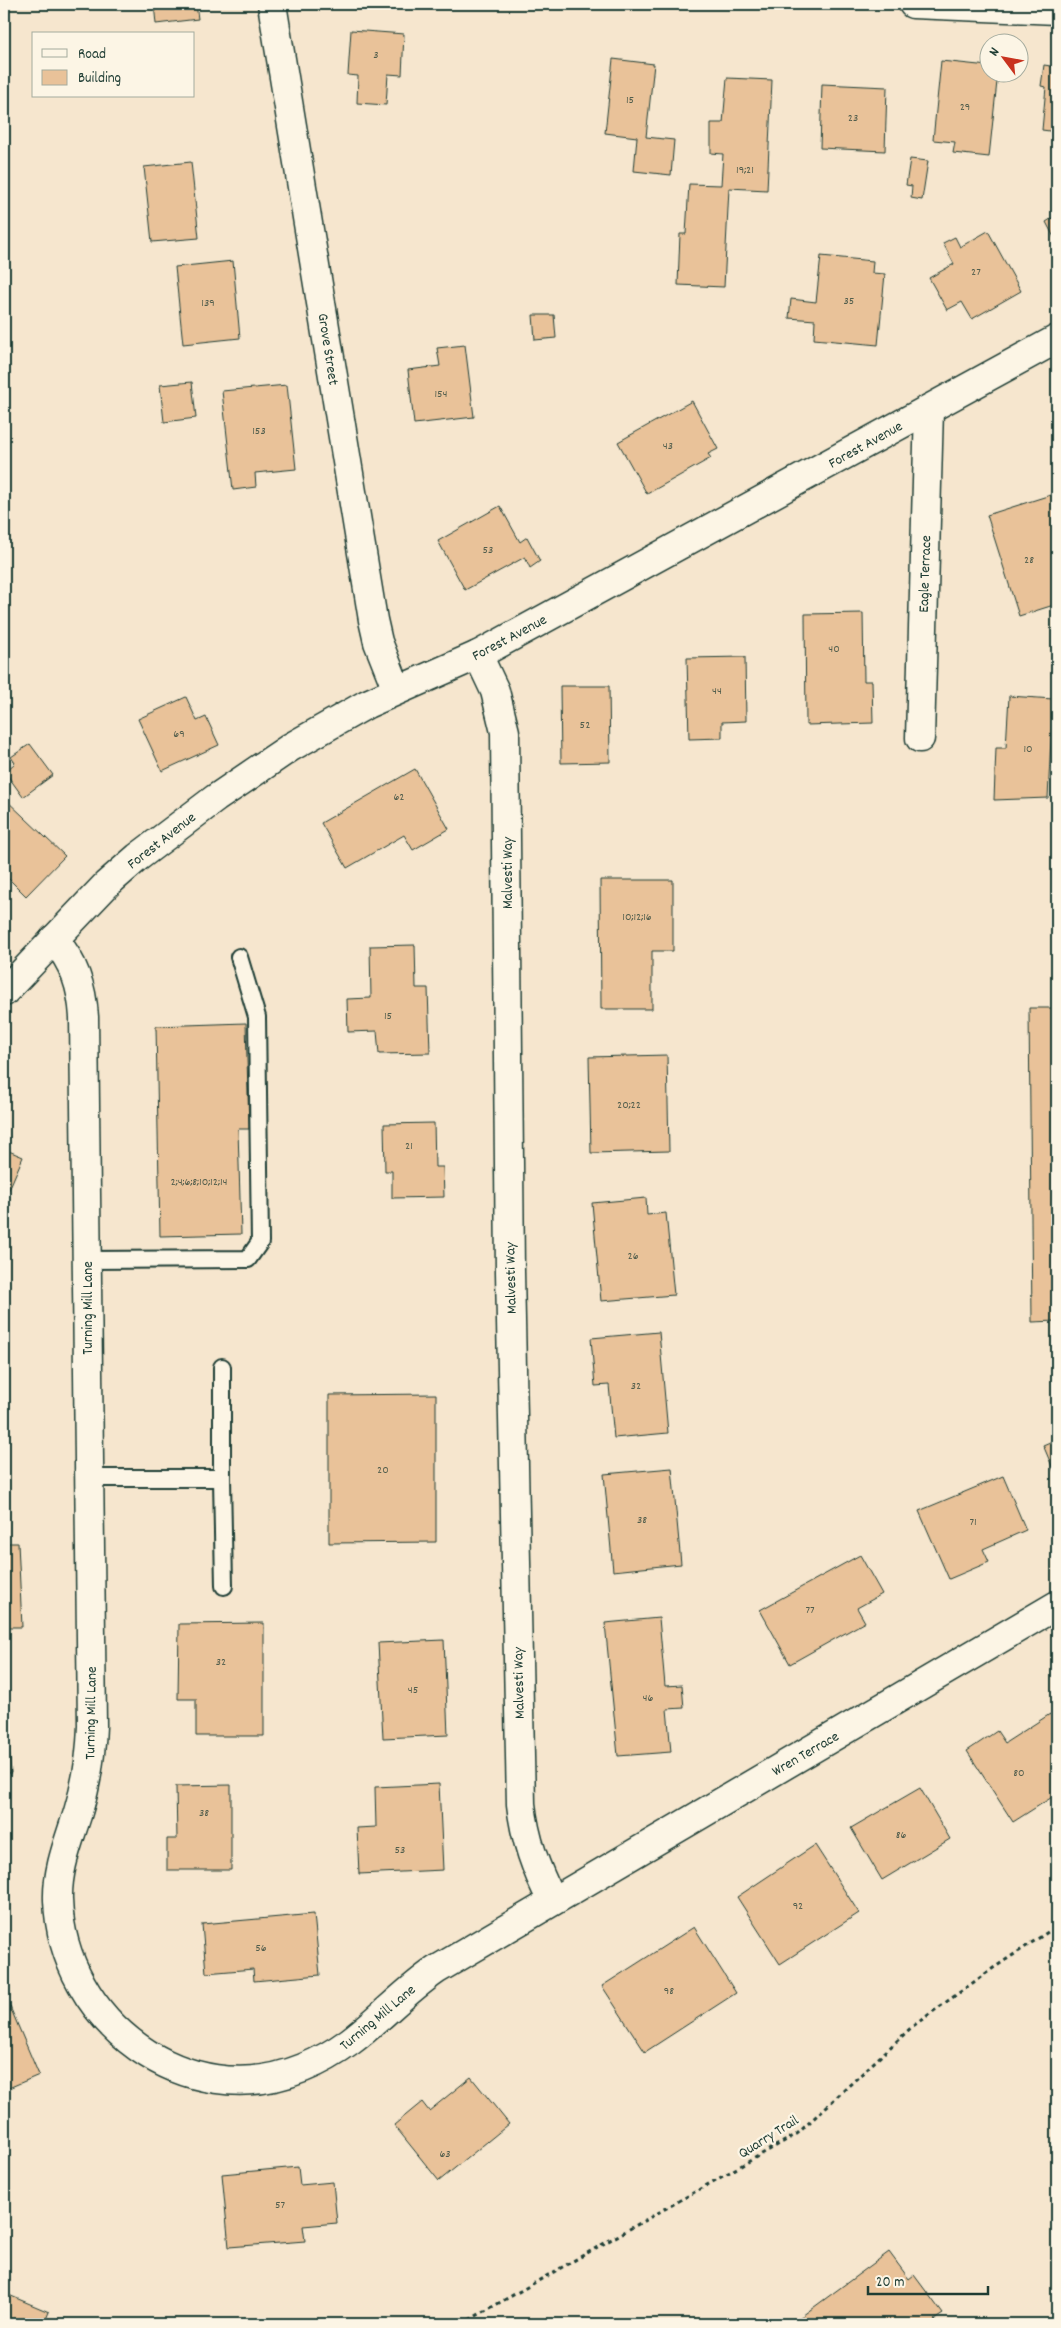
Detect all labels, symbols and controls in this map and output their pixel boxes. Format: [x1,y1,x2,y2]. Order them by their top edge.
legend [32,32,195,98]
north arrow [978,32,1028,82]
text: Road [78,44,106,66]
text: N [984,44,1005,60]
house number: 3 [373,47,379,64]
text: Building [78,68,121,90]
house number: 15 [626,92,634,109]
house number: 29 [960,99,970,116]
house number: 23 [848,110,858,127]
house number: 19;21 [736,162,754,179]
house number: 27 [971,264,981,281]
house number: 35 [844,293,854,310]
house number: 139 [201,295,215,312]
street label: Grove Street [310,312,344,387]
house number: 154 [434,386,448,403]
street label: Forest Avenue [825,416,907,475]
house number: 153 [252,423,266,440]
house number: 43 [663,438,673,455]
street label: Eagle Terrace [914,535,938,613]
house number: 53 [483,542,493,559]
house number: 28 [1024,552,1034,569]
street label: Forest Avenue [469,610,552,668]
house number: 40 [828,641,840,658]
house number: 44 [712,683,722,700]
house number: 52 [580,717,590,734]
house number: 69 [173,726,185,743]
house number: 10 [1023,741,1033,758]
house number: 62 [393,789,405,806]
street label: Forest Avenue [123,807,202,875]
street label: Malvesti Way [498,836,520,909]
house number: 10;12;16 [622,909,652,926]
house number: 15 [384,1008,392,1025]
house number: 20;22 [617,1097,641,1114]
house number: 21 [405,1138,413,1155]
house number: 2;4;6;8;10;12;14 [170,1174,228,1191]
street label: Malvesti Way [500,1241,524,1314]
house number: 26 [627,1248,639,1265]
street label: Turning Mill Lane [78,1261,100,1355]
house number: 32 [631,1378,641,1395]
house number: 20 [377,1462,389,1479]
house number: 38 [637,1512,647,1529]
house number: 71 [969,1514,977,1531]
house number: 77 [805,1602,815,1619]
street label: Malvesti Way [508,1646,532,1719]
house number: 32 [216,1654,226,1671]
street label: Turning Mill Lane [80,1666,104,1760]
house number: 45 [408,1682,418,1699]
house number: 46 [643,1690,654,1707]
street label: Wren Terrace [768,1726,844,1783]
house number: 80 [1013,1765,1025,1782]
house number: 38 [199,1805,209,1822]
house number: 86 [896,1827,906,1844]
house number: 53 [395,1842,405,1859]
house number: 92 [793,1898,803,1915]
house number: 56 [255,1940,267,1957]
street label: Turning Mill Lane [335,1980,421,2057]
house number: 98 [664,1983,674,2000]
street label: Quarry Trail [734,2110,804,2165]
house number: 63 [439,2146,451,2163]
house number: 57 [275,2197,285,2214]
scale bar [868,2263,988,2295]
text: 20 m [876,2272,904,2294]

